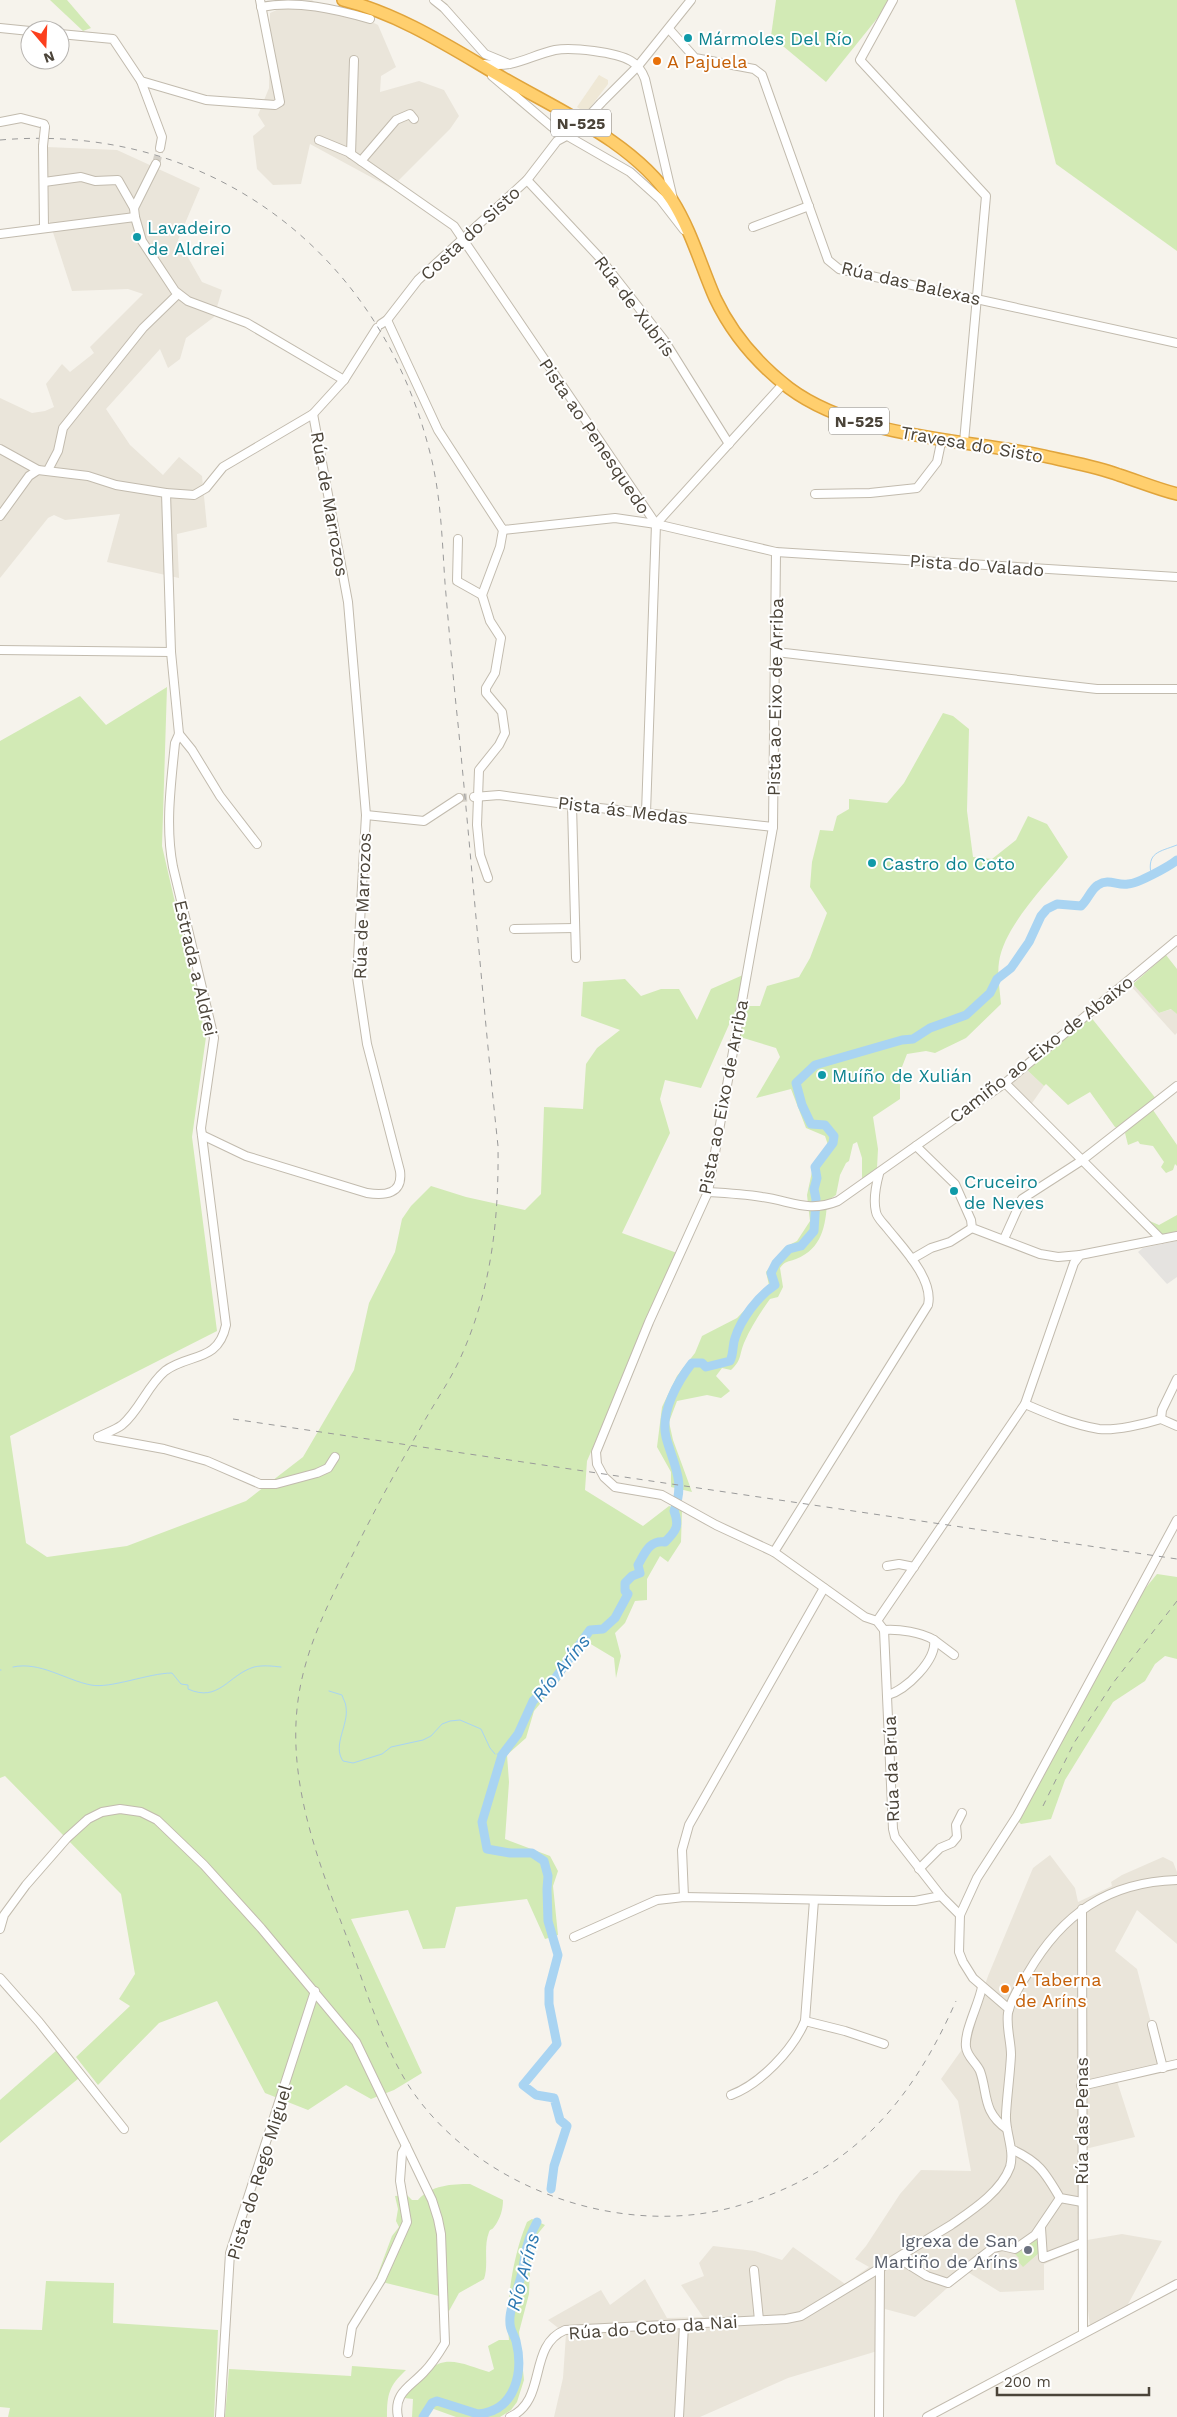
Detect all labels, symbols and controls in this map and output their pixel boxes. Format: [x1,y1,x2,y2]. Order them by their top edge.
north arrow [20,20,70,70]
place label: Mármoles Del Río [698,28,852,49]
marker: Mármoles Del Río [682,32,694,44]
text: N [42,48,57,67]
place label: A Pajuela [667,51,747,72]
marker: A Pajuela [651,55,663,67]
road number: N-525 [551,110,611,136]
street label: Costa do Sisto [416,182,524,284]
place label: Lavadeiro de Aldrei [147,217,231,259]
marker: Lavadeiro de Aldrei [131,231,143,243]
street label: Rúa de Xubrís [590,251,680,361]
street label: Rúa das Balexas [839,257,983,309]
street label: Pista ao Penesquedo [535,354,655,518]
road number: N-525 [829,408,889,434]
street label: Travesa do Sisto [899,421,1045,467]
street label: Rúa de Marrozos [307,430,353,578]
street label: Pista do Valado [909,550,1045,580]
street label: Pista ao Eixo de Arriba [763,598,787,796]
street label: Pista ás Medas [557,792,689,828]
street label: Rúa de Marrozos [349,832,375,980]
place label: Castro do Coto [882,853,1015,874]
marker: Castro do Coto [866,857,878,869]
street label: Estrada a Aldrei [170,898,222,1038]
street label: Camiño ao Eixo de Abaixo [945,971,1137,1127]
street label: Pista ao Eixo de Arriba [694,998,752,1196]
place label: Muíño de Xulián [832,1065,972,1086]
marker: Muíño de Xulián [816,1069,828,1081]
place label: Cruceiro de Neves [964,1171,1044,1213]
marker: Cruceiro de Neves [948,1185,960,1197]
water label: Río Aríns [527,1630,595,1706]
street label: Rúa da Brúa [879,1715,903,1823]
place label: A Taberna de Aríns [1015,1969,1101,2011]
marker: A Taberna de Aríns [999,1983,1011,1995]
street label: Rúa das Penas [1071,2057,1092,2185]
street label: Pista do Rego Miguel [222,2081,296,2262]
water label: Río Aríns [502,2230,544,2313]
place label: Igrexa de San Martiño de Aríns [874,2230,1018,2272]
marker: Igrexa de San Martiño de Aríns [1022,2244,1034,2256]
street label: Rúa do Coto da Nai [568,2311,738,2343]
scale bar [997,2364,1150,2396]
text: 200 m [1004,2373,1051,2391]

